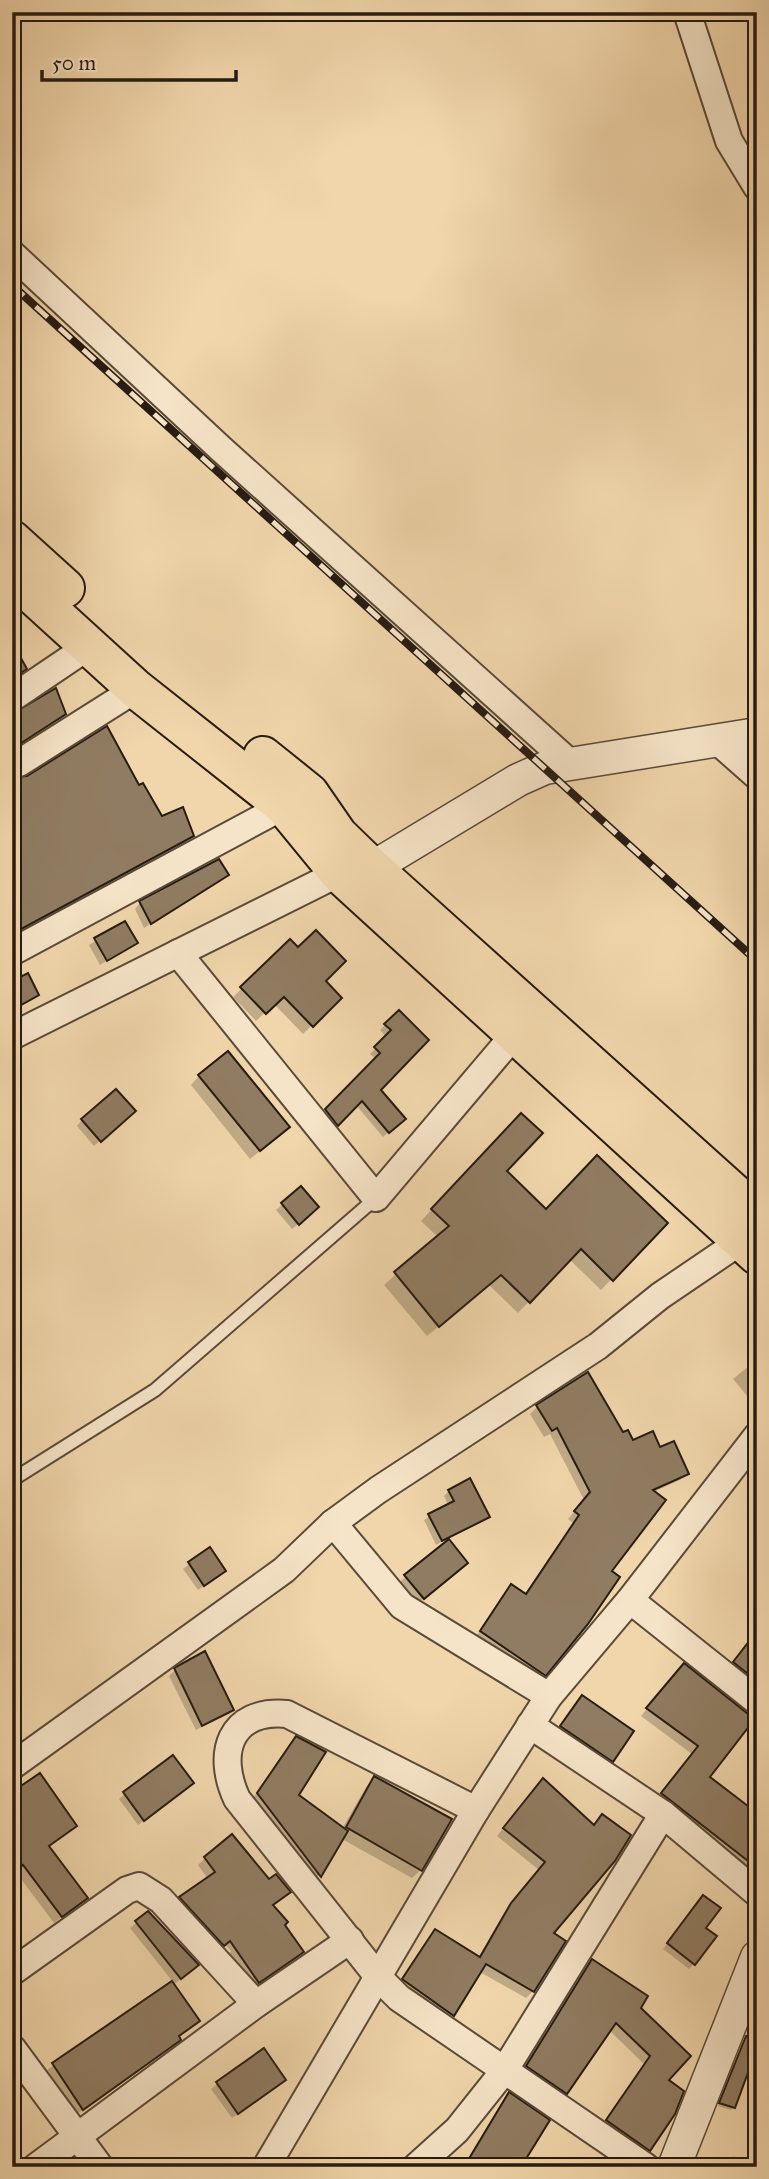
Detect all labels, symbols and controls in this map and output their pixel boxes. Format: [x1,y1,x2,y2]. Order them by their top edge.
scale bar [42,38,236,82]
text: 50 m [52,50,97,76]

